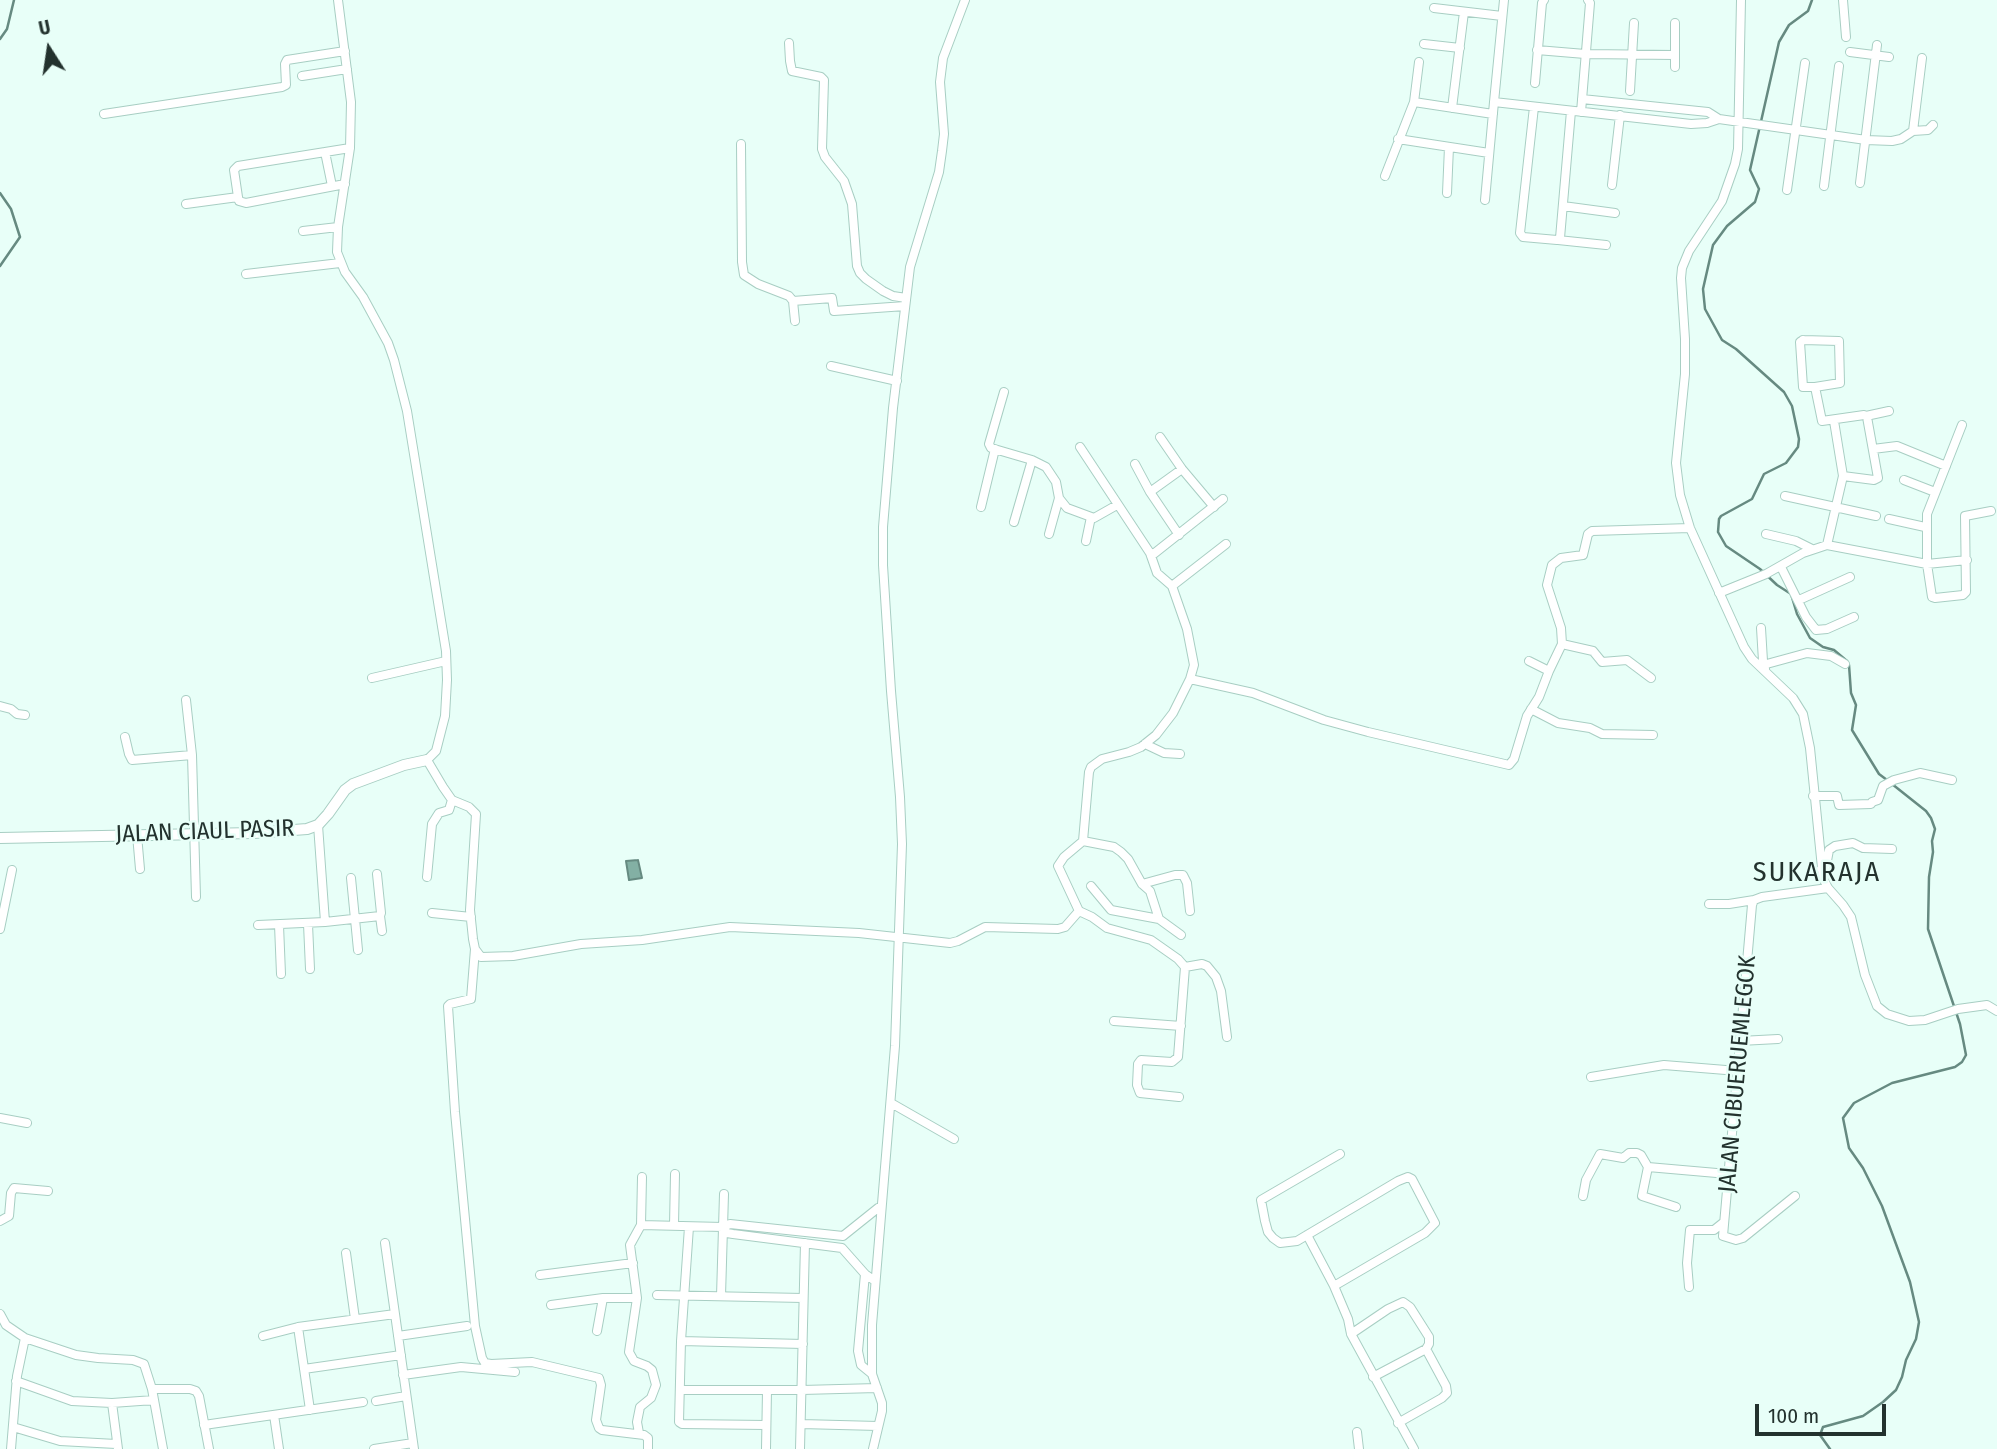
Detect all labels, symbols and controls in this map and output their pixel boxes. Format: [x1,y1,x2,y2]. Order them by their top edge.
north arrow [14,14,84,84]
text: U [37,16,52,40]
street label: JALAN CIAUL PASIR [115,814,295,850]
district label: SUKARAJA [1754,856,1880,890]
street label: JALAN CIBUERUEMLEGOK [1713,954,1763,1194]
scale bar [1759,1390,1890,1434]
text: 100 m [1768,1403,1819,1429]

